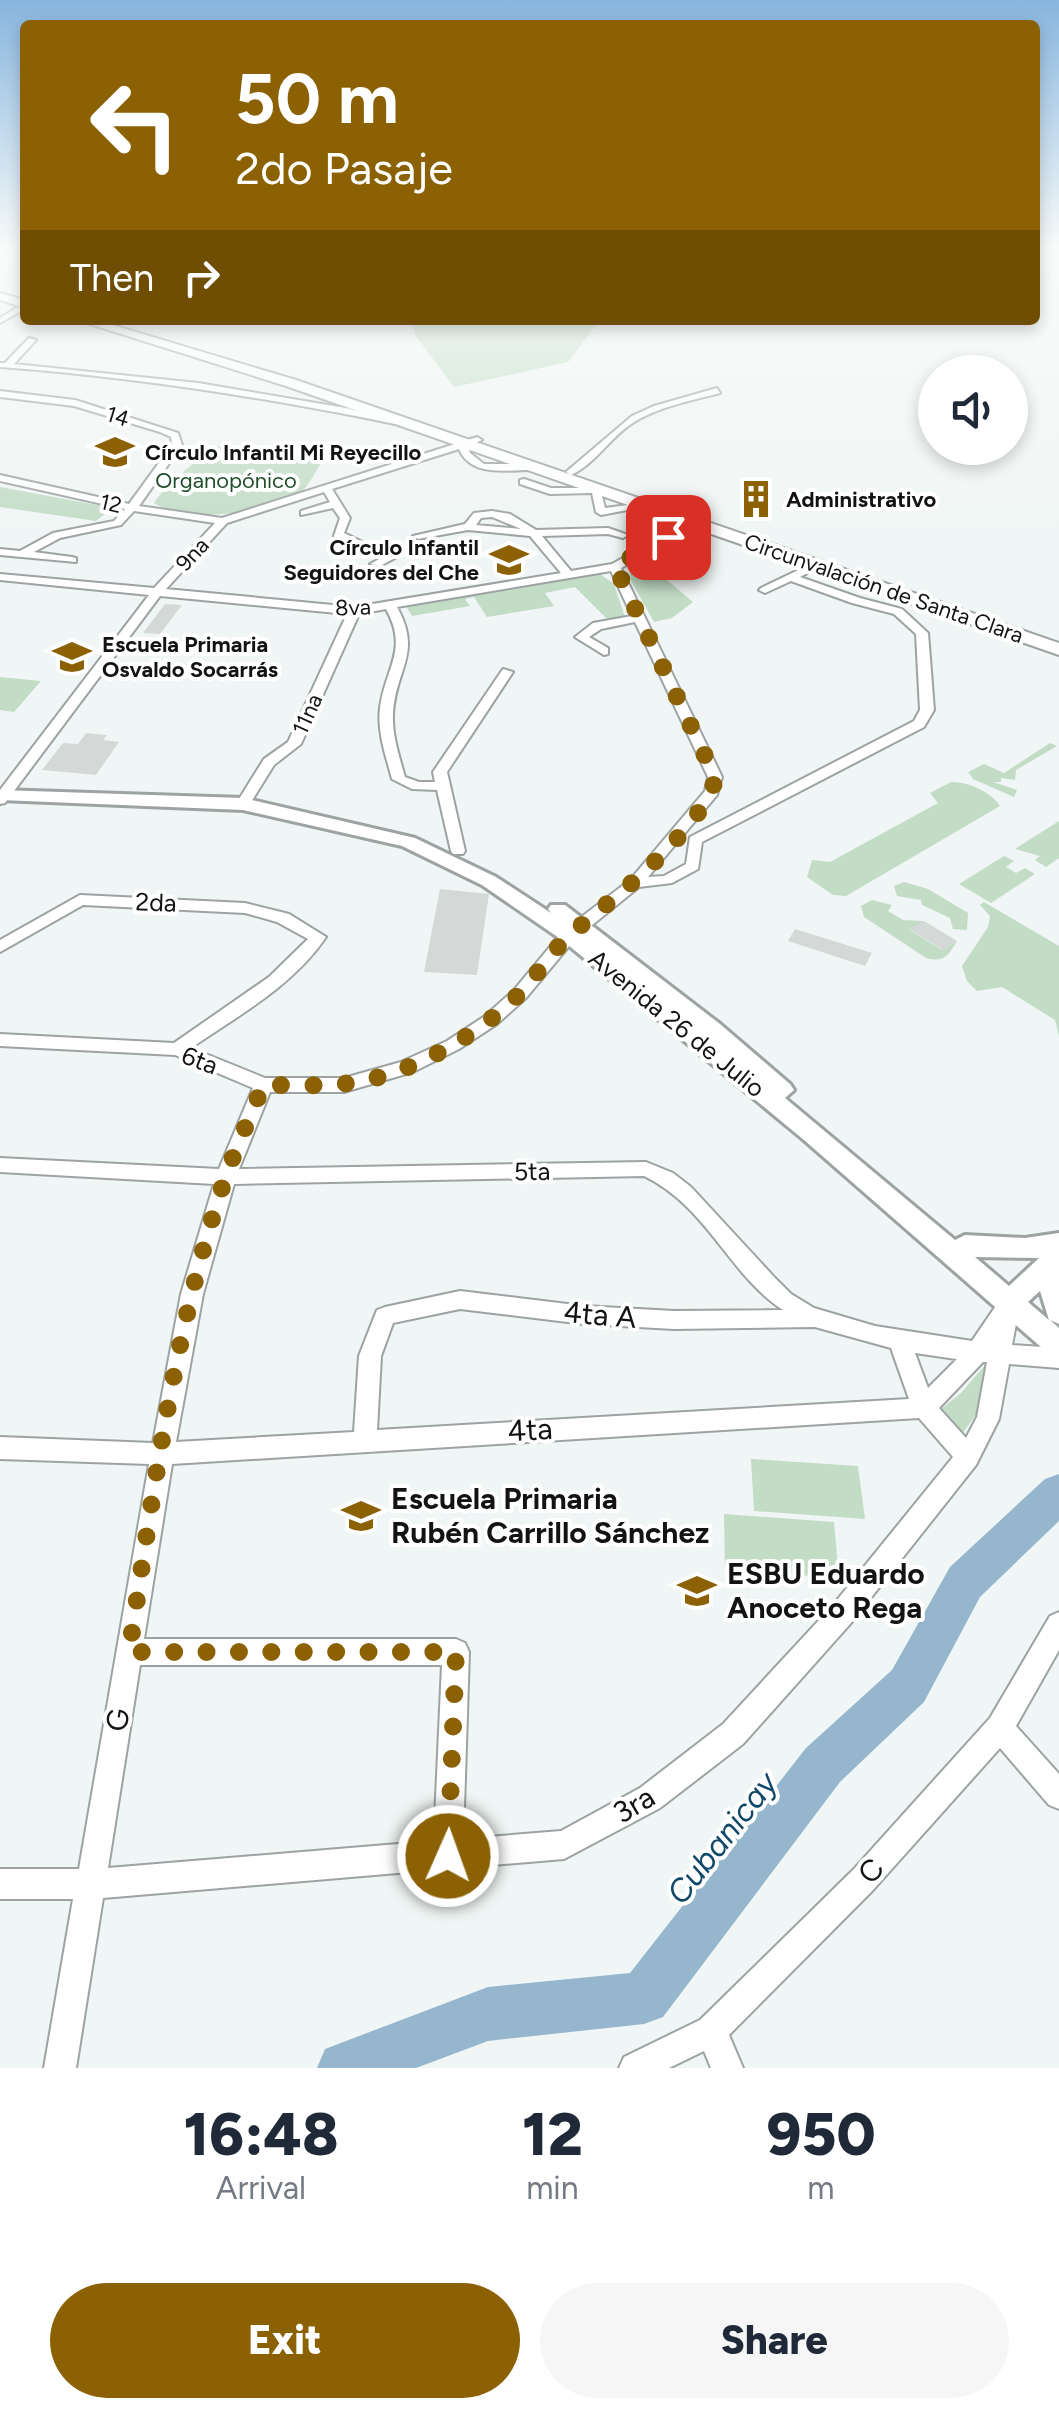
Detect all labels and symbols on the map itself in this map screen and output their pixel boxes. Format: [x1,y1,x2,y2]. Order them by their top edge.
street label: 14 [103,400,133,433]
school or university icon: Círculo Infantil Mi Reyecillo [94,431,136,473]
place label: Círculo Infantil Mi Reyecillo [145,439,422,466]
park label: Organopónico [155,467,297,494]
building icon: Administrativo [735,478,777,520]
place label: Administrativo [786,486,936,513]
street label: 12 [97,488,124,519]
pin [626,495,711,580]
street label: Circunvalación de Santa Clara [741,528,1027,649]
street label: 9na [170,532,214,577]
place label: Círculo Infantil Seguidores del Che [283,534,479,586]
school or university icon: Círculo Infantil Seguidores del Che [488,539,530,581]
street label: 8va [335,593,371,622]
place label: Escuela Primaria Osvaldo Socarrás [102,631,278,683]
school or university icon: Escuela Primaria Osvaldo Socarrás [51,636,93,678]
street label: 11na [287,690,328,739]
street label: 2da [135,886,177,918]
street label: Avenida 26 de Julio [583,943,771,1103]
street label: 6ta [178,1039,222,1081]
street label: 5ta [513,1156,551,1186]
street label: 4ta A [562,1293,639,1336]
street label: 4ta [506,1410,554,1449]
place label: Escuela Primaria Rubén Carrillo Sánchez [391,1480,709,1551]
school or university icon: Escuela Primaria Rubén Carrillo Sánchez [340,1495,382,1537]
place label: ESBU Eduardo Anoceto Rega [727,1555,925,1626]
school or university icon: ESBU Eduardo Anoceto Rega [676,1570,718,1612]
street label: G [97,1706,138,1734]
water label: Cubanicay [659,1764,786,1911]
street label: 3ra [606,1778,661,1831]
position arrow [396,1804,500,1908]
street label: C [850,1850,892,1891]

